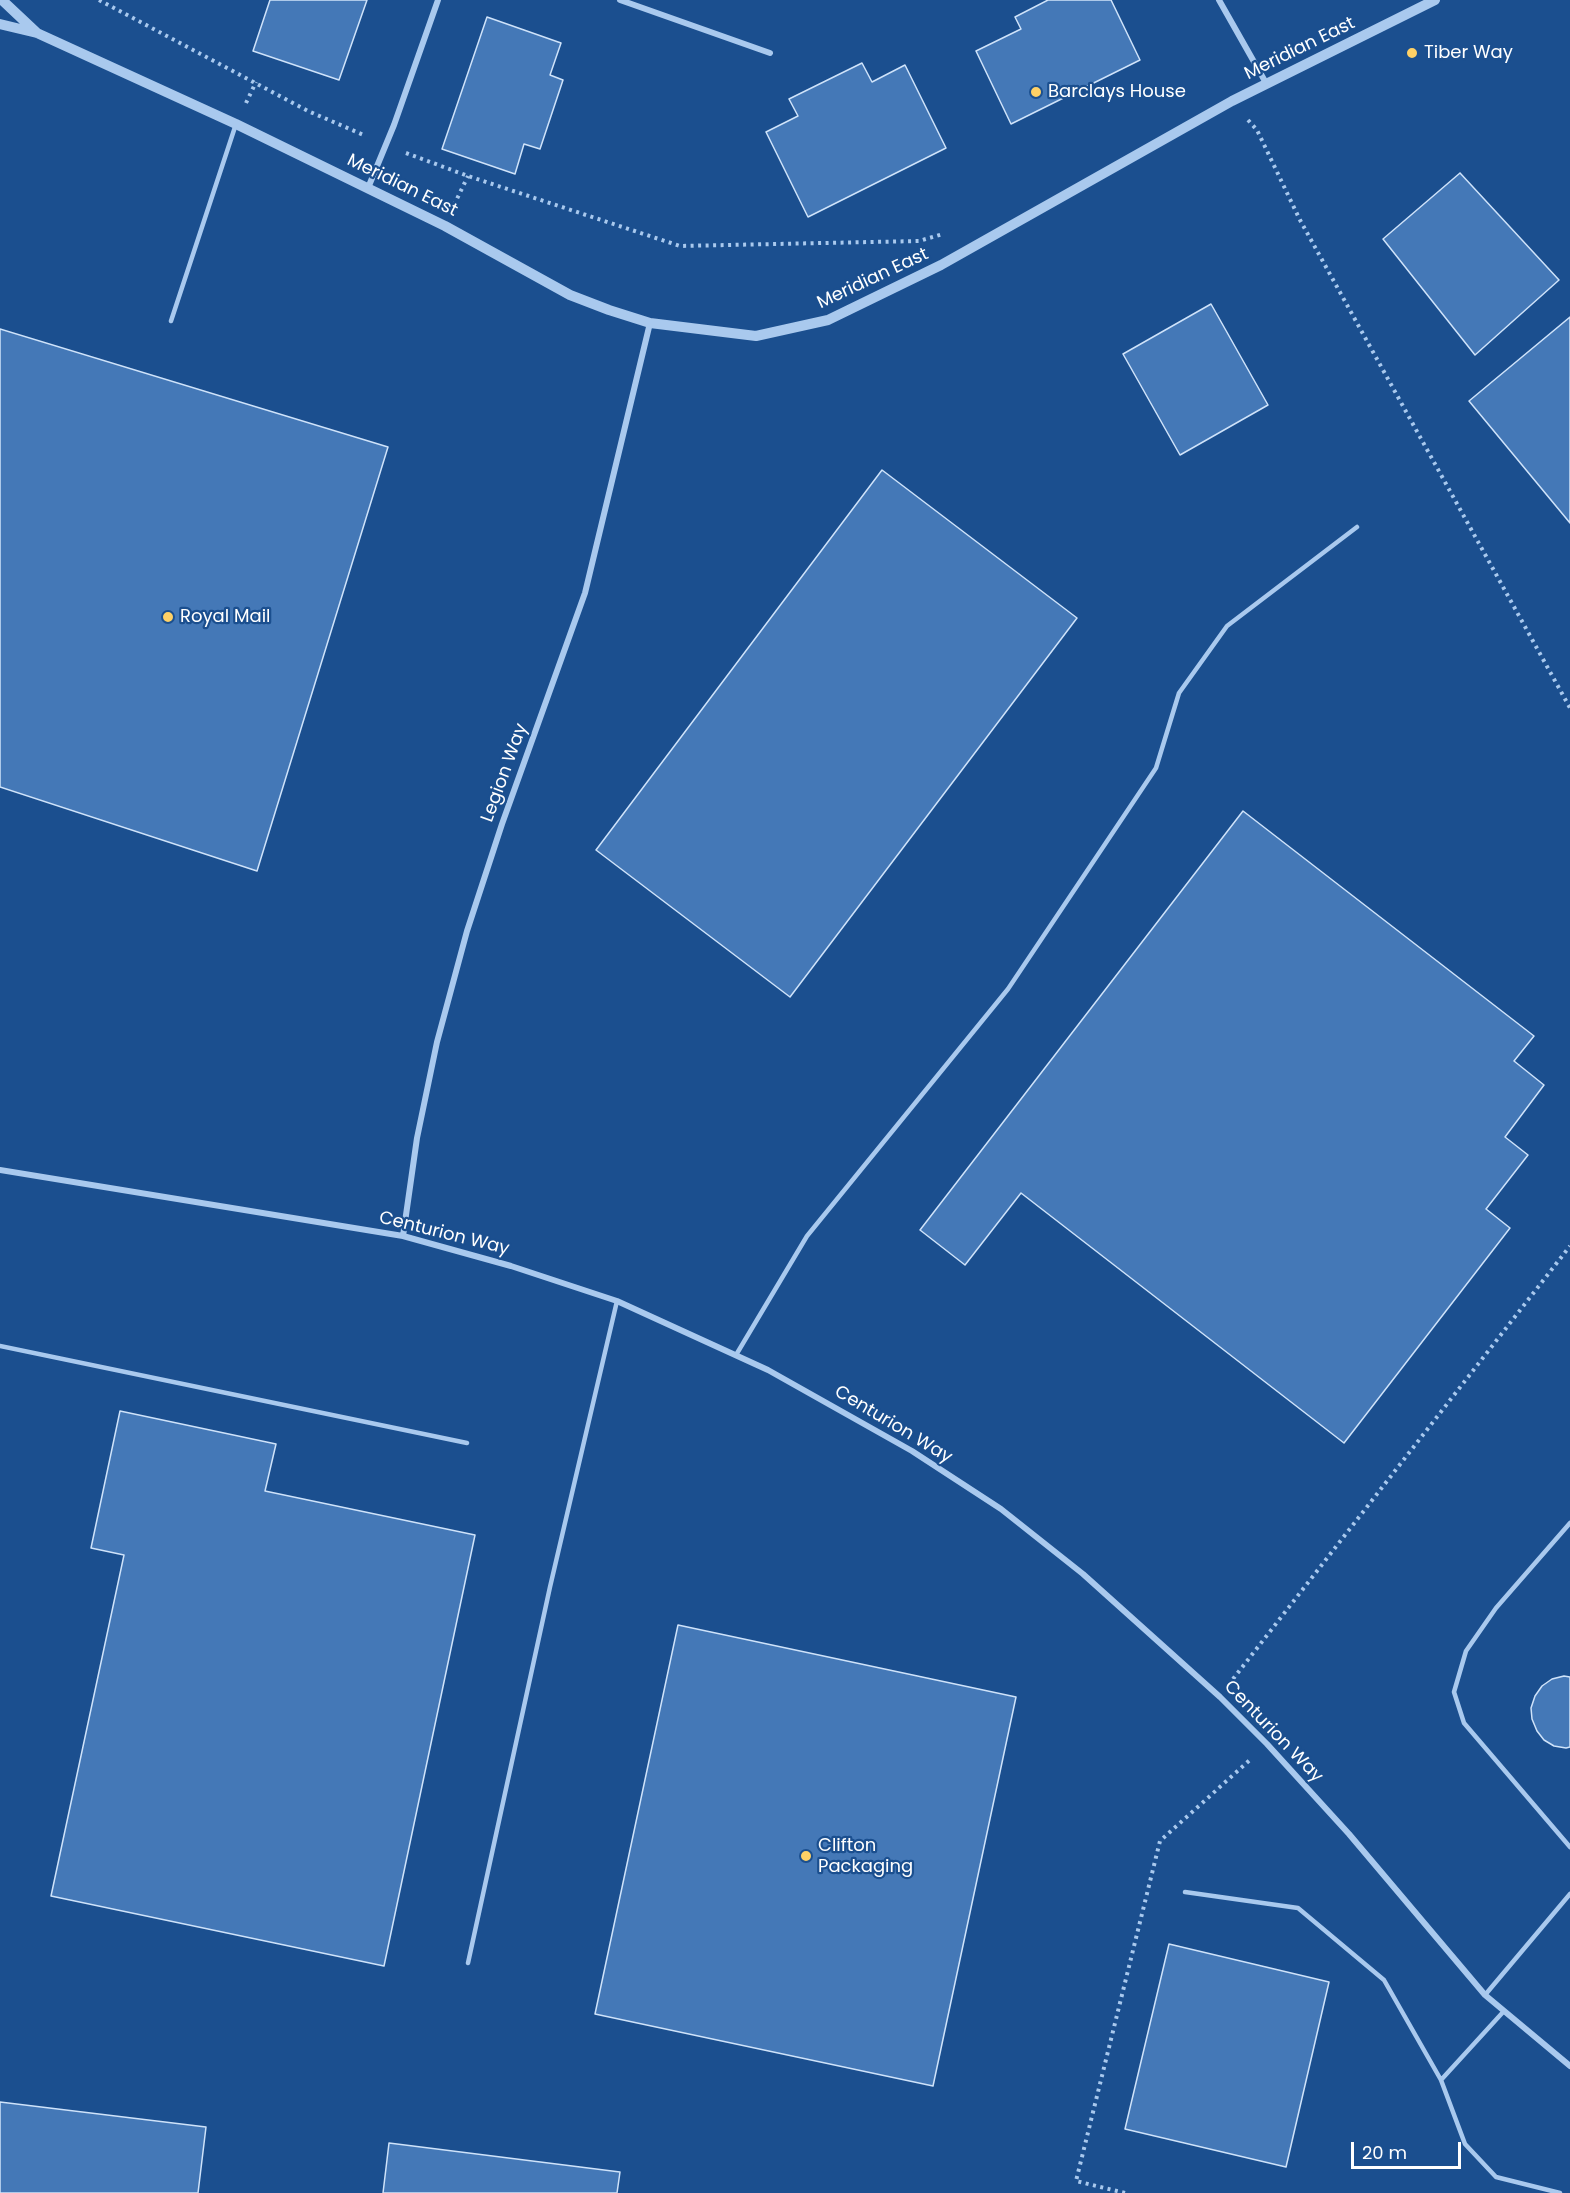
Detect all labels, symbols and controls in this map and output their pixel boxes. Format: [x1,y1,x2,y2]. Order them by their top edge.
street label: Meridian East [1241,13,1359,85]
place label: Tiber Way [1424,42,1513,64]
marker: Tiber Way [1405,46,1419,60]
place label: Barclays House [1048,81,1186,103]
marker: Barclays House [1029,85,1043,99]
street label: Meridian East [343,150,461,222]
street label: Meridian East [814,244,932,314]
place label: Royal Mail [180,606,271,628]
marker: Royal Mail [161,610,175,624]
street label: Legion Way [477,721,533,825]
street label: Centurion Way [377,1207,511,1261]
street label: Centurion Way [830,1381,956,1469]
street label: Centurion Way [1219,1676,1327,1788]
place label: Clifton Packaging [818,1835,913,1878]
marker: Clifton Packaging [799,1849,813,1863]
scale bar [1354,2130,1464,2168]
text: 20 m [1362,2140,1407,2165]

